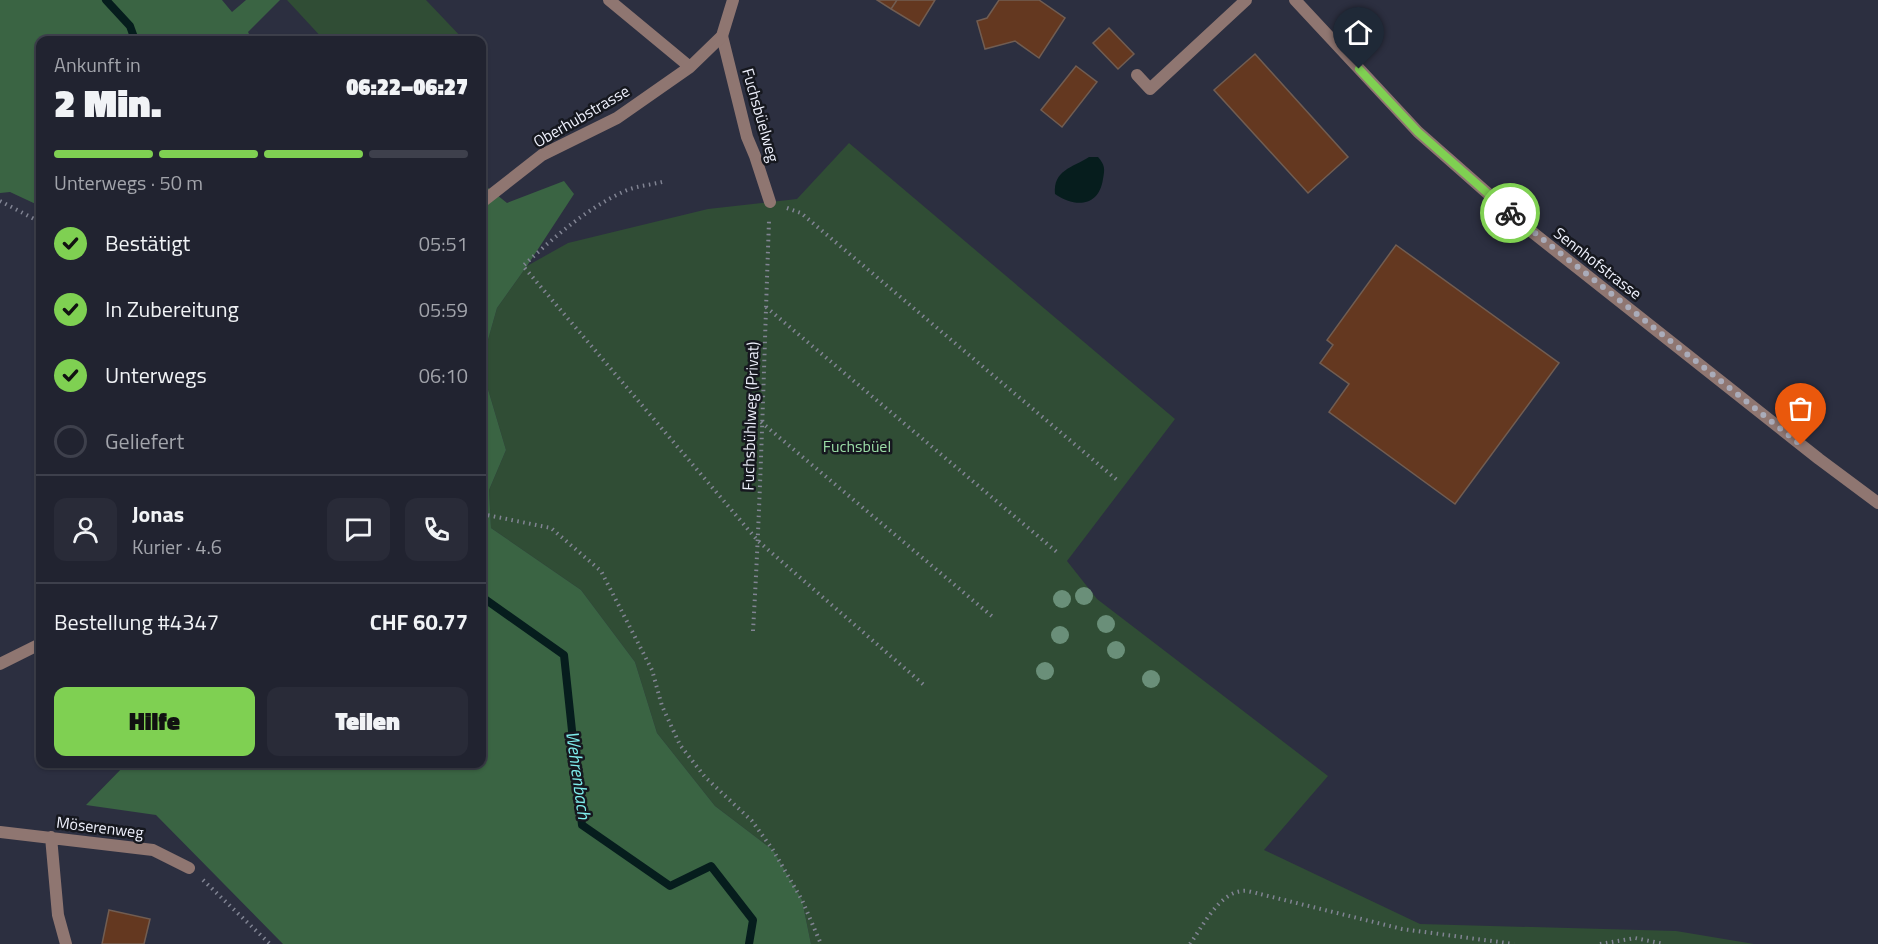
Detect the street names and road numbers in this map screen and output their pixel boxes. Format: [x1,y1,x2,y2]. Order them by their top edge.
street label: Fuchsbüelweg [736,65,786,165]
street label: Oberhubstrasse [528,79,634,153]
street label: Sennhofstrasse [1549,221,1647,305]
street label: Fuchsbühlweg (Privat) [735,341,765,491]
street label: Möserenweg [55,810,145,844]

